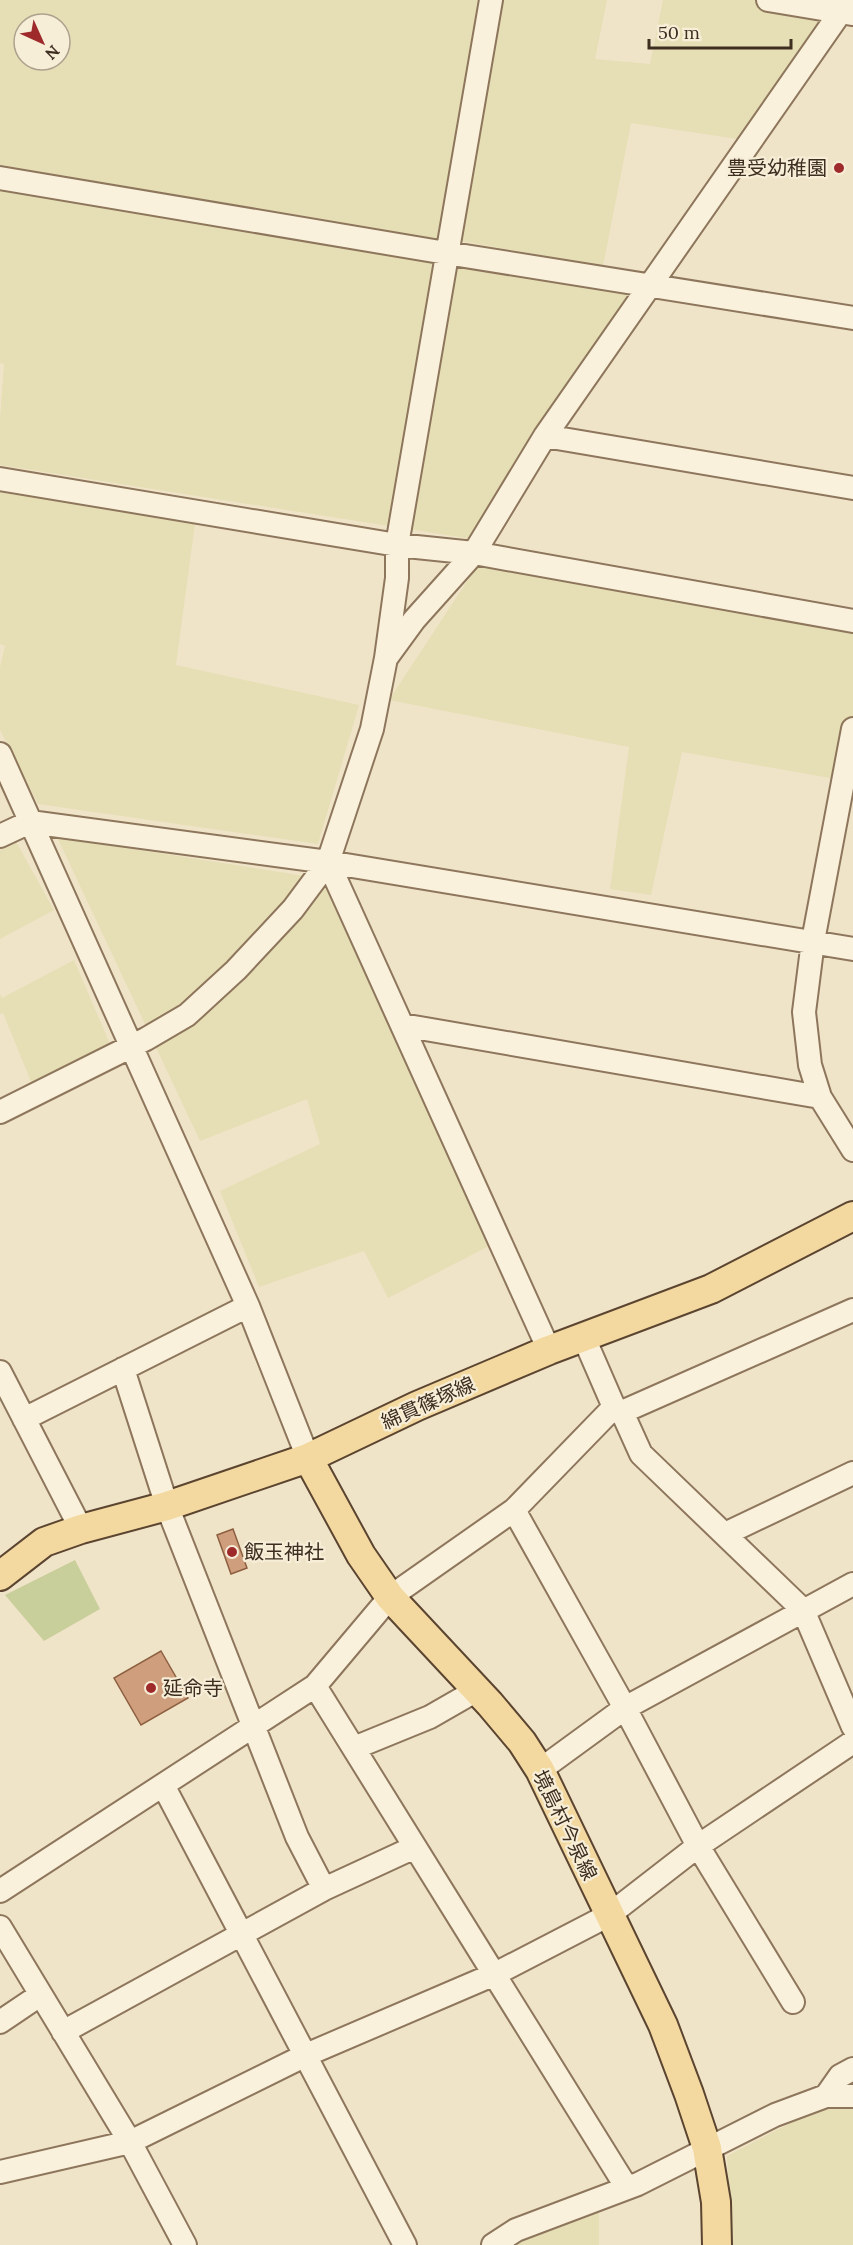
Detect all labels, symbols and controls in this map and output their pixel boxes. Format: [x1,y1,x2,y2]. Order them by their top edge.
north arrow [12,12,72,72]
scale bar [649,12,792,50]
text: 50 m [658,21,700,44]
text: N [41,41,64,64]
place label: 豊受幼稚園 [727,155,827,180]
marker: 豊受幼稚園 [832,161,846,175]
street label: 綿貫篠塚線 [377,1371,479,1434]
place label: 飯玉神社 [244,1539,324,1564]
marker: 飯玉神社 [225,1545,239,1559]
place label: 延命寺 [163,1675,223,1700]
marker: 延命寺 [144,1681,158,1695]
street label: 境島村今泉線 [528,1765,603,1884]

